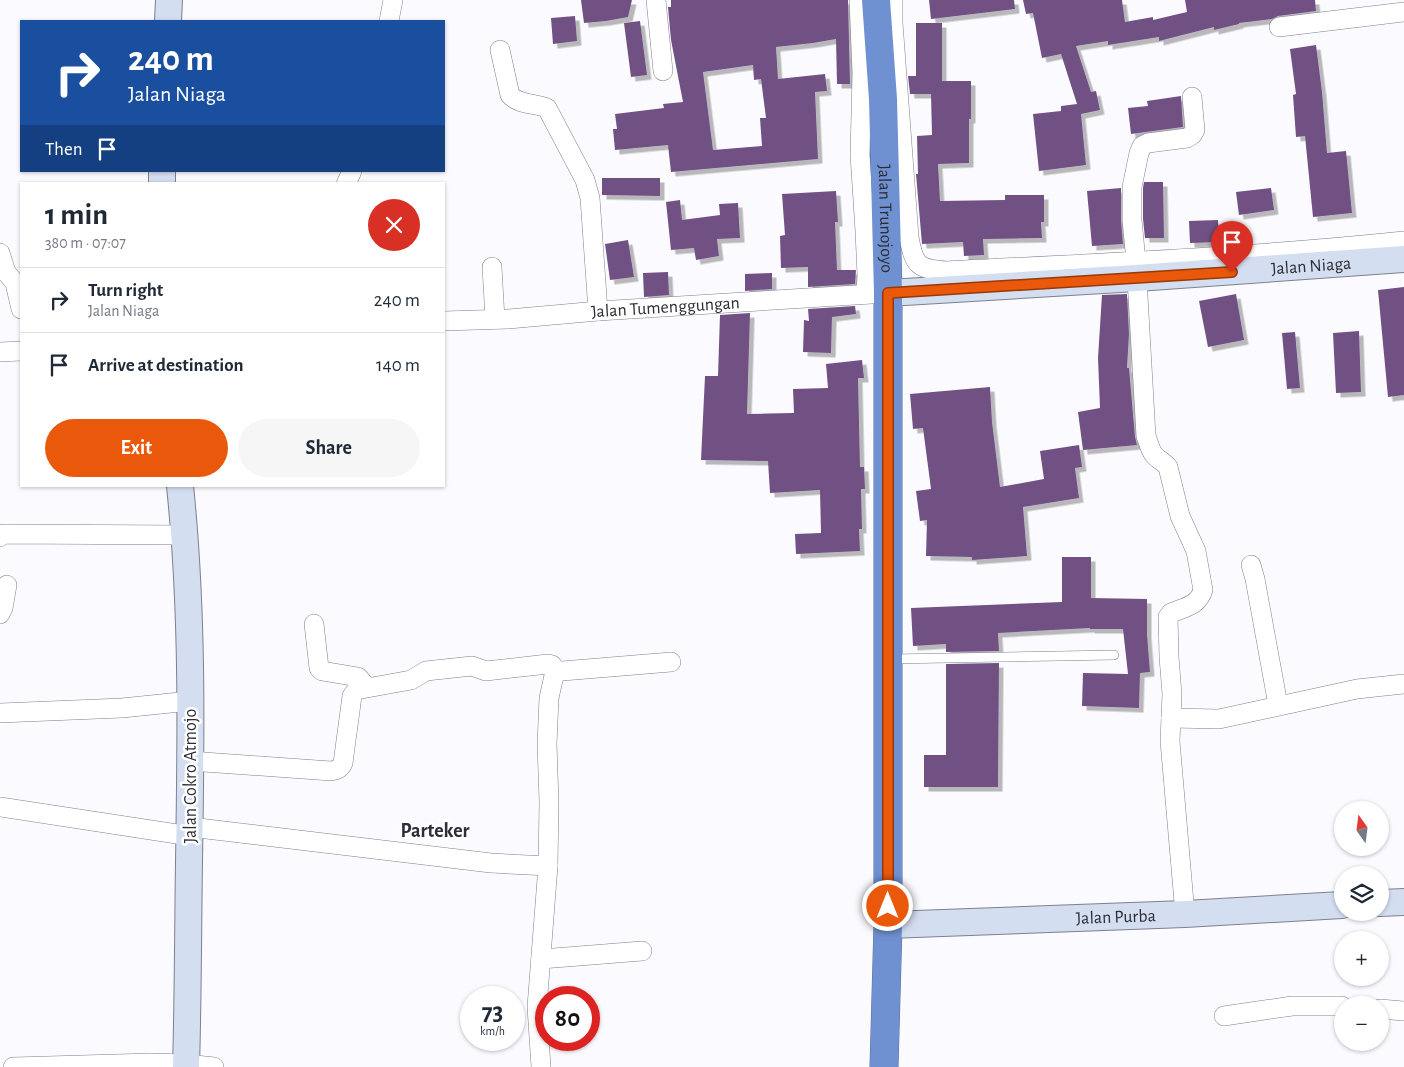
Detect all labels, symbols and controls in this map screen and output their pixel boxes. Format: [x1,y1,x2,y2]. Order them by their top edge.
icon: right [45,40,110,105]
text: 240 m [128,42,214,77]
text: Jalan Niaga [128,83,226,105]
icon: arrive [93,135,121,163]
text: Then [45,140,83,159]
street label: Jalan Trunojoyo [875,164,895,273]
button: close [368,199,420,251]
text: 1 min [45,200,108,230]
pin [1211,221,1253,272]
icon: arrive [1218,228,1246,256]
text: 380 m · 07:07 [45,235,126,251]
street label: Jalan Niaga [1270,255,1352,278]
text: Turn right [88,281,163,300]
icon: right [45,286,73,314]
text: 240 m [374,291,420,310]
street label: Jalan Tumenggungan [591,294,740,322]
text: Jalan Niaga [88,303,159,319]
icon: arrive [45,351,73,379]
text: Arrive at destination [88,356,244,375]
text: 140 m [376,356,420,375]
button: Exit [45,419,228,477]
button: Share [238,419,420,477]
street label: Jalan Cokro Atmojo [182,709,200,843]
north arrow [1334,801,1389,856]
map controls [1334,801,1389,1051]
district label: Parteker [400,821,470,841]
button: layers [1334,866,1389,921]
position arrow [861,879,913,931]
street label: Jalan Purba [1076,907,1156,928]
button: + [1334,931,1389,986]
speed limit sign: 80 [535,986,600,1051]
button: − [1334,996,1389,1051]
text: 73 [482,1000,503,1025]
text: km/h [480,1025,505,1037]

